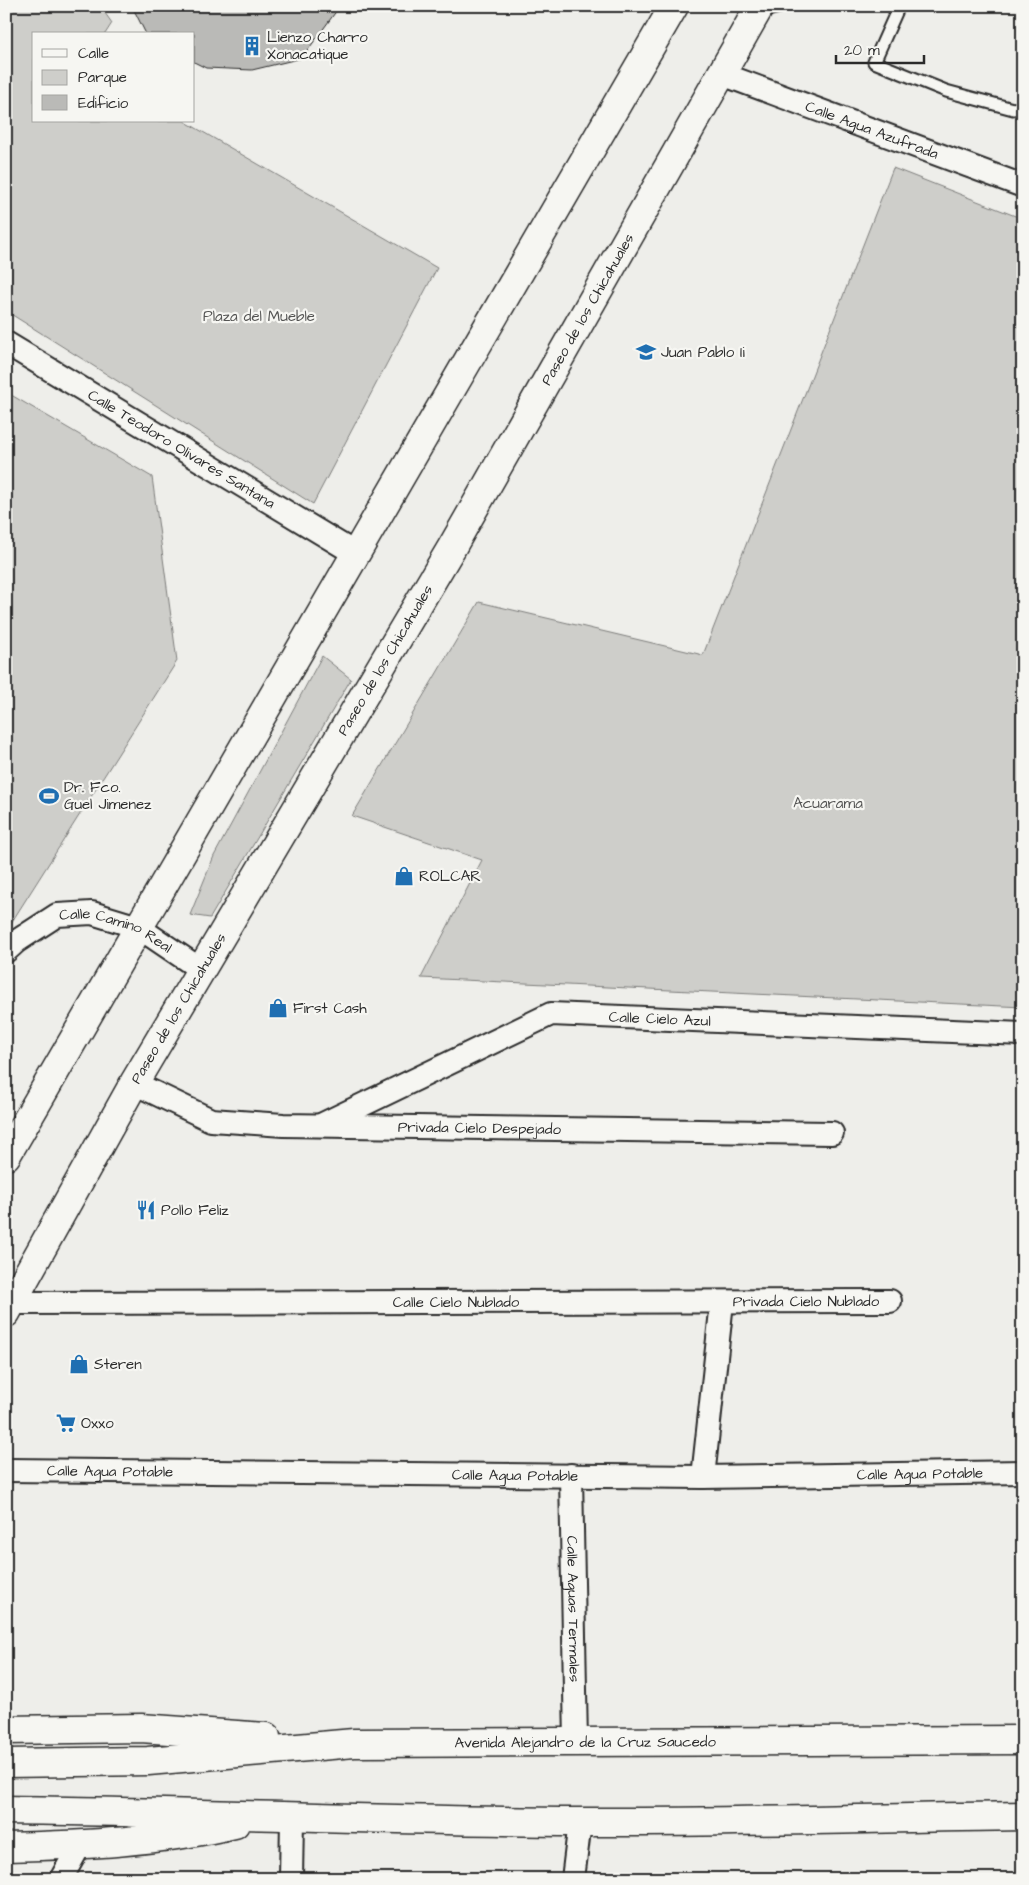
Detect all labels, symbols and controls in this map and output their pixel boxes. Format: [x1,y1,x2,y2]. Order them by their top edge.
place label: Lienzo Charro Xonacatique [267,27,368,65]
legend [32,32,195,122]
scale bar [836,32,924,64]
building icon: Lienzo Charro Xonacatique [241,35,263,57]
text: 20 m [844,40,880,61]
text: Calle [78,43,109,64]
text: Parque [78,67,127,88]
text: Edificio [78,93,129,114]
street label: Calle Agua Azufrada [802,96,942,165]
street label: Paseo de los Chicahuales [536,229,640,389]
park label: Plaza del Mueble [203,306,315,327]
school or university icon: Juan Pablo Ii [635,341,657,363]
place label: Juan Pablo Ii [661,342,745,363]
street label: Calle Teodoro Olivares Santana [84,385,279,514]
street label: Paseo de los Chicahuales [333,581,438,740]
place label: Dr. Fco. Guel Jimenez [64,777,152,815]
sports icon: Dr. Fco. Guel Jimenez [38,785,60,807]
park label: Acuarama [793,793,863,814]
shop icon: ROLCAR [393,865,415,887]
place label: ROLCAR [419,866,481,887]
street label: Calle Camino Real [59,903,176,958]
street label: Paseo de los Chicahuales [126,929,232,1088]
shop icon: First Cash [267,997,289,1019]
place label: First Cash [293,998,367,1019]
street label: Calle Cielo Azul [608,1006,711,1032]
street label: Privada Cielo Despejado [398,1117,562,1140]
restaurant icon: Pollo Feliz [135,1199,157,1221]
place label: Pollo Feliz [161,1200,229,1221]
street label: Privada Cielo Nublado [733,1291,880,1312]
street label: Calle Cielo Nublado [393,1292,520,1313]
shop icon: Steren [68,1353,90,1375]
place label: Steren [94,1354,142,1375]
supermarket icon: Oxxo [55,1412,77,1434]
place label: Oxxo [81,1413,114,1434]
street label: Calle Agua Potable [47,1460,173,1483]
street label: Calle Agua Potable [857,1463,983,1486]
street label: Calle Agua Potable [452,1464,578,1487]
street label: Calle Aguas Termales [561,1536,585,1683]
street label: Avenida Alejandro de la Cruz Saucedo [454,1731,717,1754]

